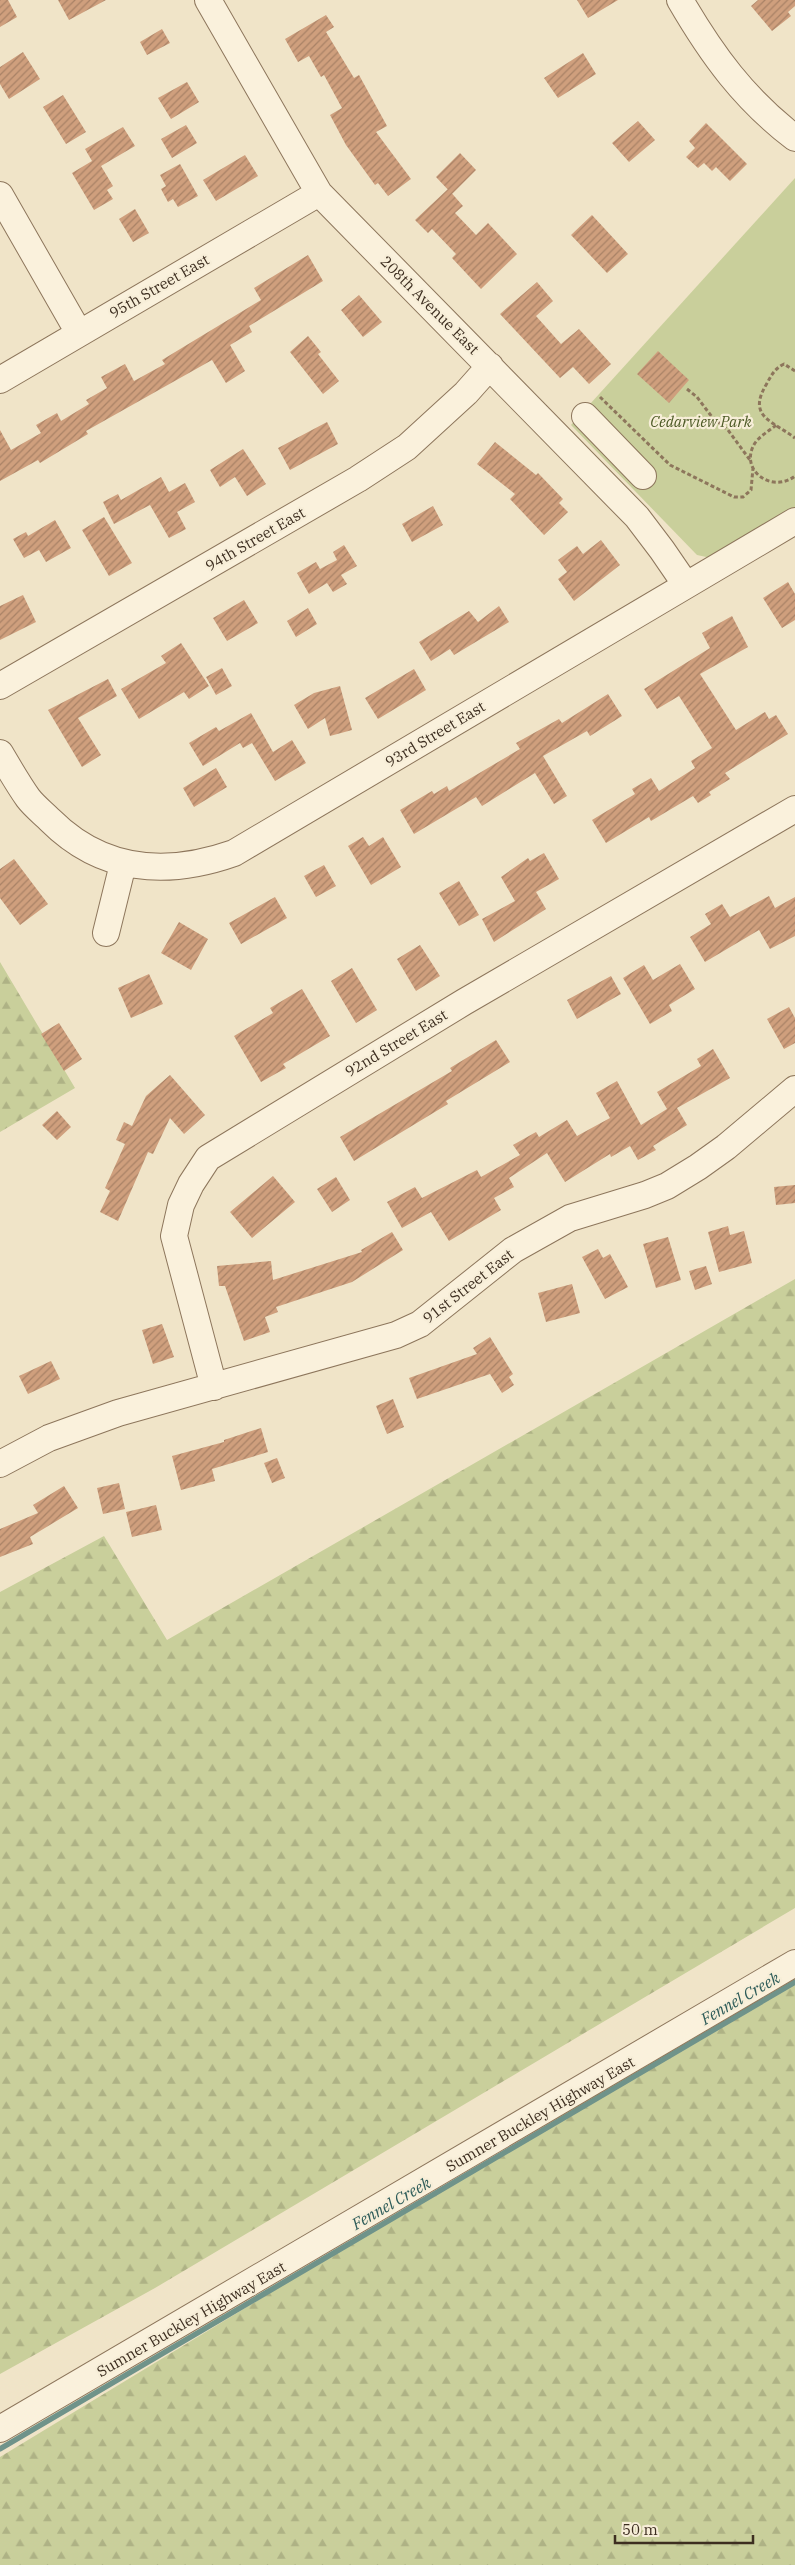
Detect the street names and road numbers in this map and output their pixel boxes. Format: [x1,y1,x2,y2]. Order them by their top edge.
street label: 95th Street East [106,250,212,322]
street label: 208th Avenue East [377,252,483,358]
street label: 94th Street East [202,503,308,575]
street label: 93rd Street East [382,697,488,771]
street label: 92nd Street East [341,1005,451,1081]
street label: 91st Street East [419,1245,517,1327]
street label: Sumner Buckley Highway East [442,2052,638,2176]
street label: Sumner Buckley Highway East [93,2257,289,2381]

